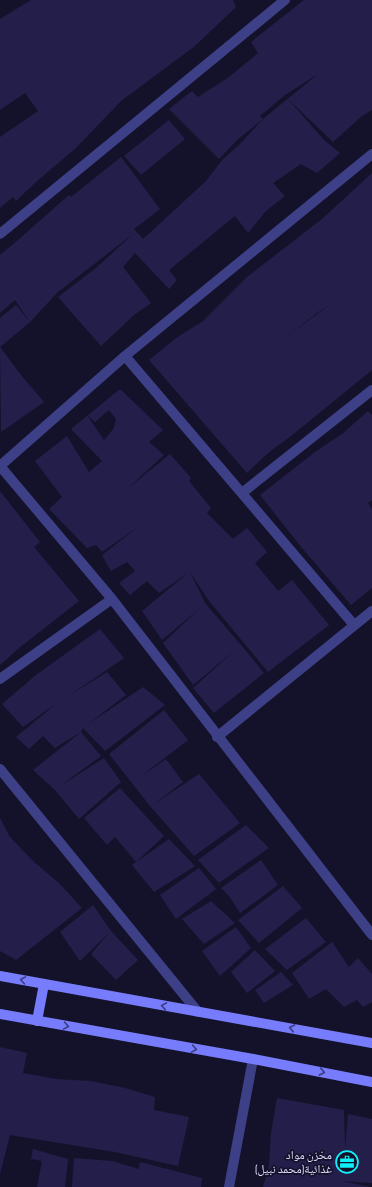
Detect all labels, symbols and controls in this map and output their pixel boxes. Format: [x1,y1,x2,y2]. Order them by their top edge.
one-way arrow [20,976,26,985]
one-way arrow [161,1002,167,1010]
one-way arrow [63,1021,69,1030]
one-way arrow [289,1025,295,1033]
one-way arrow [191,1044,197,1052]
one-way arrow [319,1067,325,1076]
place label: مخزن مواد غذائية(محمد نبيل) [255,1148,332,1177]
office icon: مخزن مواد غذائية(محمد نبيل) [334,1149,360,1175]

